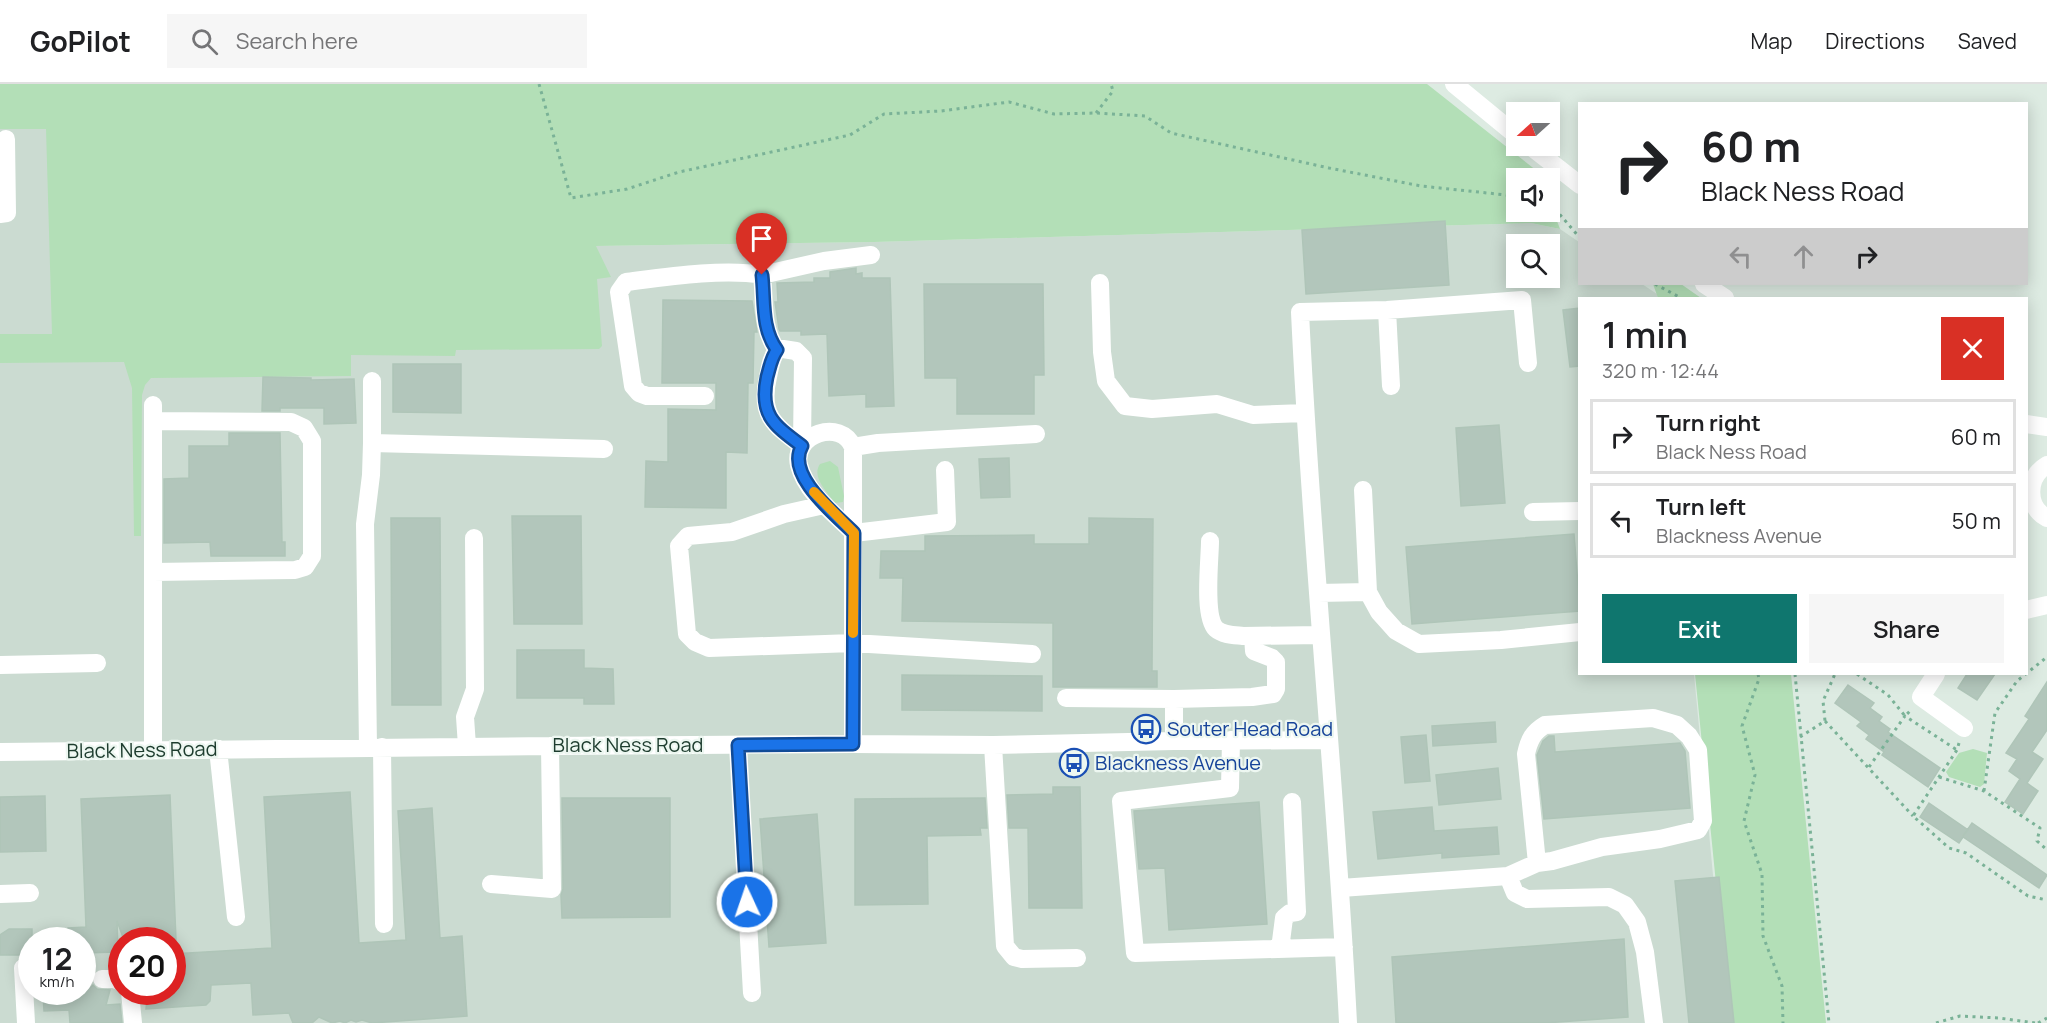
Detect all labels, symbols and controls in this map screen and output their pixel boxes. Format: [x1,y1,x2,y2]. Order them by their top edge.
search box [167,14,587,68]
text: GoPilot [30,22,131,60]
icon: search [188,25,221,58]
text: Search here [236,26,358,56]
text: Map [1751,27,1792,55]
text: Directions [1825,27,1925,55]
text: Saved [1958,27,2017,55]
north arrow [1506,102,1560,156]
map controls [1506,102,1560,288]
text: 60 m [1701,117,1801,175]
icon: right [1602,126,1680,204]
button: sound [1506,168,1560,222]
text: Black Ness Road [1701,172,1905,209]
pin [736,213,787,275]
icon: arrive [745,222,778,255]
button: search [1506,234,1560,288]
icon: left [1724,240,1757,273]
icon: ahead [1787,240,1820,273]
icon: right [1850,240,1883,273]
text: 1 min [1602,310,1688,359]
button: close [1941,317,2004,380]
text: 320 m · 12:44 [1602,357,1719,384]
text: Turn right [1656,408,1761,438]
icon: right [1605,420,1638,453]
text: 60 m [1951,422,2001,452]
text: Black Ness Road [1656,438,1807,465]
text: Turn left [1656,492,1746,522]
icon: left [1605,504,1638,537]
text: 50 m [1952,506,2001,536]
text: Blackness Avenue [1656,522,1822,549]
button: Exit [1602,594,1797,663]
button: Share [1809,594,2004,663]
bus stop icon: Souter Head Road [1130,713,1162,745]
place label: Souter Head Road [1167,715,1333,742]
street label: Black Ness Road [553,731,703,758]
street label: Black Ness Road [66,735,218,764]
bus stop icon: Blackness Avenue [1058,747,1090,779]
place label: Blackness Avenue [1095,749,1261,776]
position arrow [715,870,779,934]
speed limit sign: 20 [108,927,186,1005]
text: 12 [41,938,73,979]
text: km/h [40,971,74,992]

